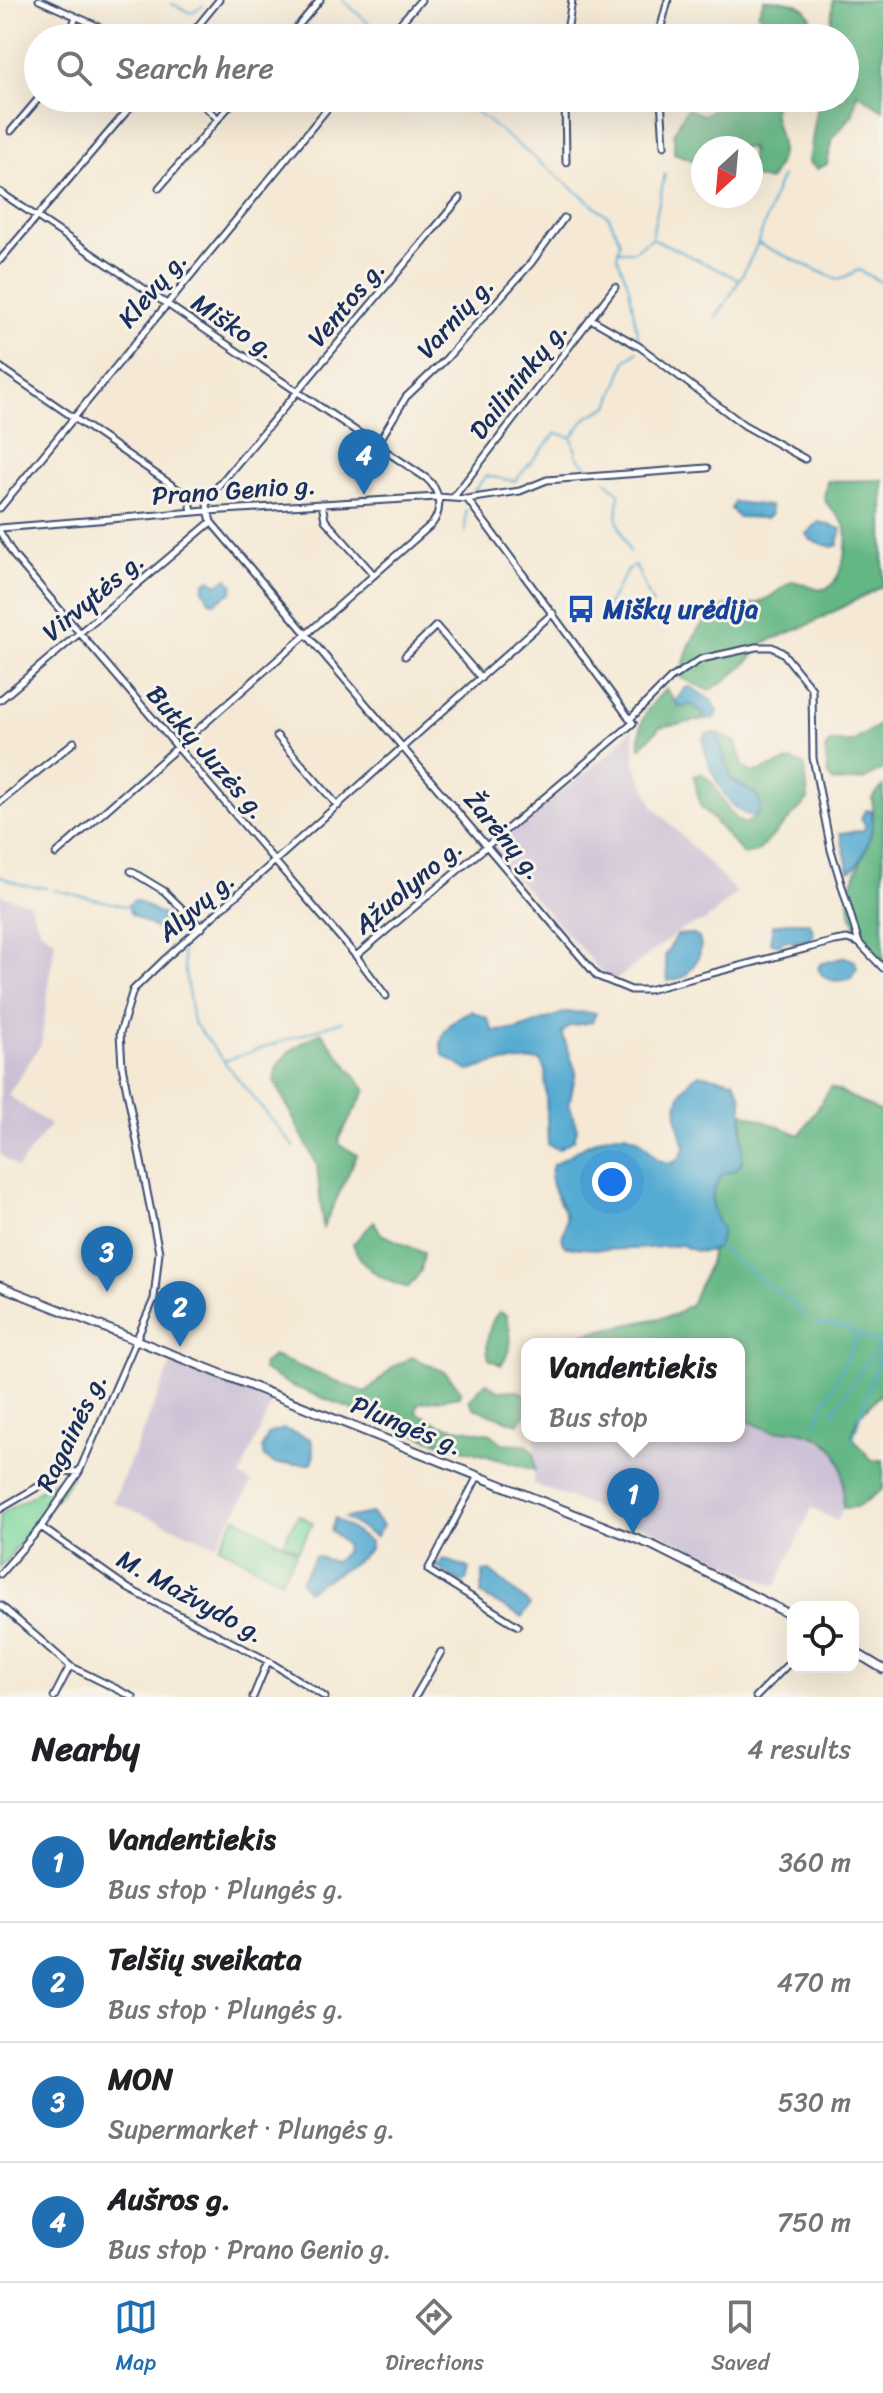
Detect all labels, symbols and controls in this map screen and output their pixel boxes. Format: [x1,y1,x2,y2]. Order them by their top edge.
search box [24,24,859,112]
text: Search here [116,41,274,95]
icon: search [52,46,96,90]
north arrow [691,136,763,208]
street label: Klevų g. [105,240,199,338]
street label: Ventos g. [295,248,397,358]
street label: Varnių g. [404,264,506,370]
street label: Miško g. [182,280,286,372]
street label: Dailininkų g. [456,310,580,450]
pin: 4 [338,429,390,495]
street label: Prano Genio g. [150,461,318,519]
street label: Virvytės g. [31,539,155,653]
place label: Miškų urėdija [602,586,758,632]
bus stop icon: Miškų urėdija [566,594,596,624]
street label: Butkų Juzės g. [135,674,279,830]
street label: Žarėnų g. [452,779,556,891]
street label: Ąžuolyno g. [342,826,473,947]
street label: Alyvų g. [146,859,246,954]
your location [592,1162,632,1202]
pin: 3 [81,1226,133,1292]
pin: 2 [154,1281,206,1347]
popup [521,1338,745,1442]
text: Vandentiekis [549,1340,717,1394]
street label: Ragainės g. [22,1364,120,1500]
street label: Plungės g. [344,1382,470,1468]
text: Bus stop [549,1394,648,1440]
pin: 1 [607,1468,659,1534]
street label: M. Mažvydo g. [108,1536,274,1656]
map controls [787,1601,859,1673]
button: locate [787,1601,859,1673]
text: Nearby [32,1719,140,1779]
text: 4 results [747,1726,851,1772]
text: Vandentiekis [108,1812,276,1866]
text: 1 [52,1839,64,1885]
text: 360 m [779,1839,851,1885]
text: Bus stop · Plungės g. [108,1866,344,1912]
text: Telšių sveikata [108,1932,302,1986]
text: 2 [50,1959,66,2005]
text: 470 m [777,1959,851,2005]
text: Bus stop · Plungės g. [108,1986,344,2032]
text: MON [108,2052,173,2106]
text: 3 [51,2079,65,2125]
text: 530 m [778,2079,851,2125]
text: Supermarket · Plungės g. [108,2106,395,2152]
text: Aušros g. [108,2172,231,2226]
text: 4 [50,2199,66,2245]
text: 750 m [777,2199,851,2245]
text: Bus stop · Prano Genio g. [108,2226,391,2272]
tab: Map [114,2295,158,2382]
tab: Directions [385,2295,484,2382]
tab: Saved [711,2295,769,2382]

